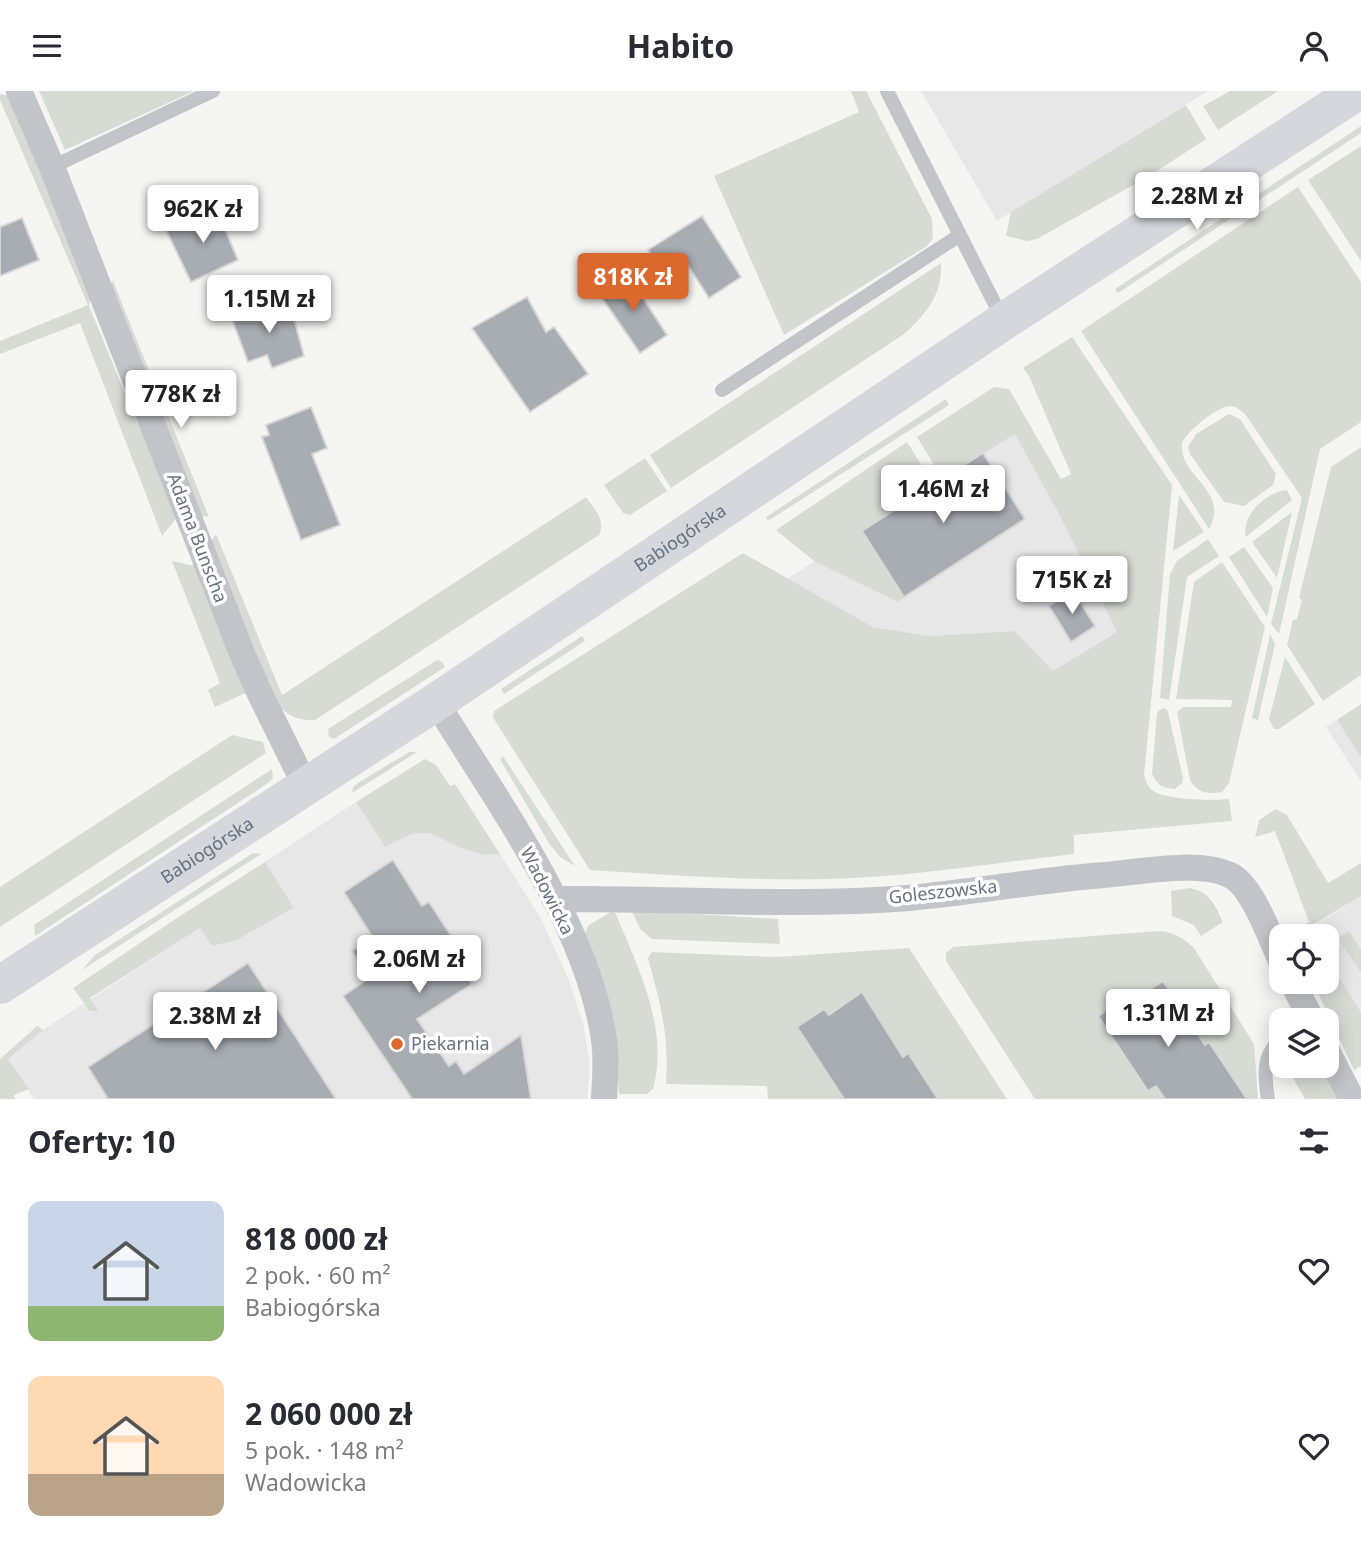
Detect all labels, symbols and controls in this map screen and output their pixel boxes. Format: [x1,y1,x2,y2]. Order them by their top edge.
text: Habito [627,24,734,67]
icon: menu [28,27,66,65]
icon: person [1295,27,1333,65]
pin: 2.28M zł [1125,173,1269,232]
text: 2.28M zł [1151,179,1243,211]
pin: 962K zł [138,185,268,245]
text: 962K zł [163,192,243,224]
pin: 818K zł [568,253,698,313]
text: 818K zł [593,260,673,292]
pin: 1.15M zł [197,275,341,335]
text: 1.15M zł [223,282,315,314]
pin: 778K zł [116,371,246,430]
text: 778K zł [141,377,221,409]
pin: 1.46M zł [871,465,1015,525]
street label: Adama Bunscha [162,470,234,606]
text: 1.46M zł [897,472,989,504]
street label: Babiogórska [629,498,731,577]
pin: 715K zł [1007,557,1137,616]
text: 715K zł [1032,563,1112,595]
street label: Babiogórska [156,811,258,889]
street label: Wadowicka [516,843,580,938]
street label: Goleszowska [887,873,998,909]
map controls [1269,924,1339,1078]
button: locate [1269,924,1339,994]
pin: 2.06M zł [347,935,491,995]
text: 2.06M zł [373,942,465,974]
pin: 1.31M zł [1096,989,1240,1049]
pin: 2.38M zł [143,993,287,1052]
text: 1.31M zł [1122,996,1214,1028]
text: 2.38M zł [169,999,261,1031]
button: layers [1269,1008,1339,1078]
place label: Piekarnia [411,1031,490,1055]
marker: Piekarnia [389,1036,405,1052]
text: Oferty: 10 [28,1121,175,1162]
icon: filters [1295,1122,1333,1160]
text: 818 000 zł [245,1218,388,1259]
icon: home [84,1229,168,1313]
icon: heart [1295,1252,1333,1290]
text: 2 pok. · 60 m² [245,1259,391,1291]
text: Babiogórska [245,1291,381,1323]
text: 2 060 000 zł [245,1393,412,1434]
icon: home [84,1404,168,1488]
icon: heart [1295,1427,1333,1465]
text: 5 pok. · 148 m² [245,1434,404,1466]
text: Wadowicka [245,1466,367,1498]

